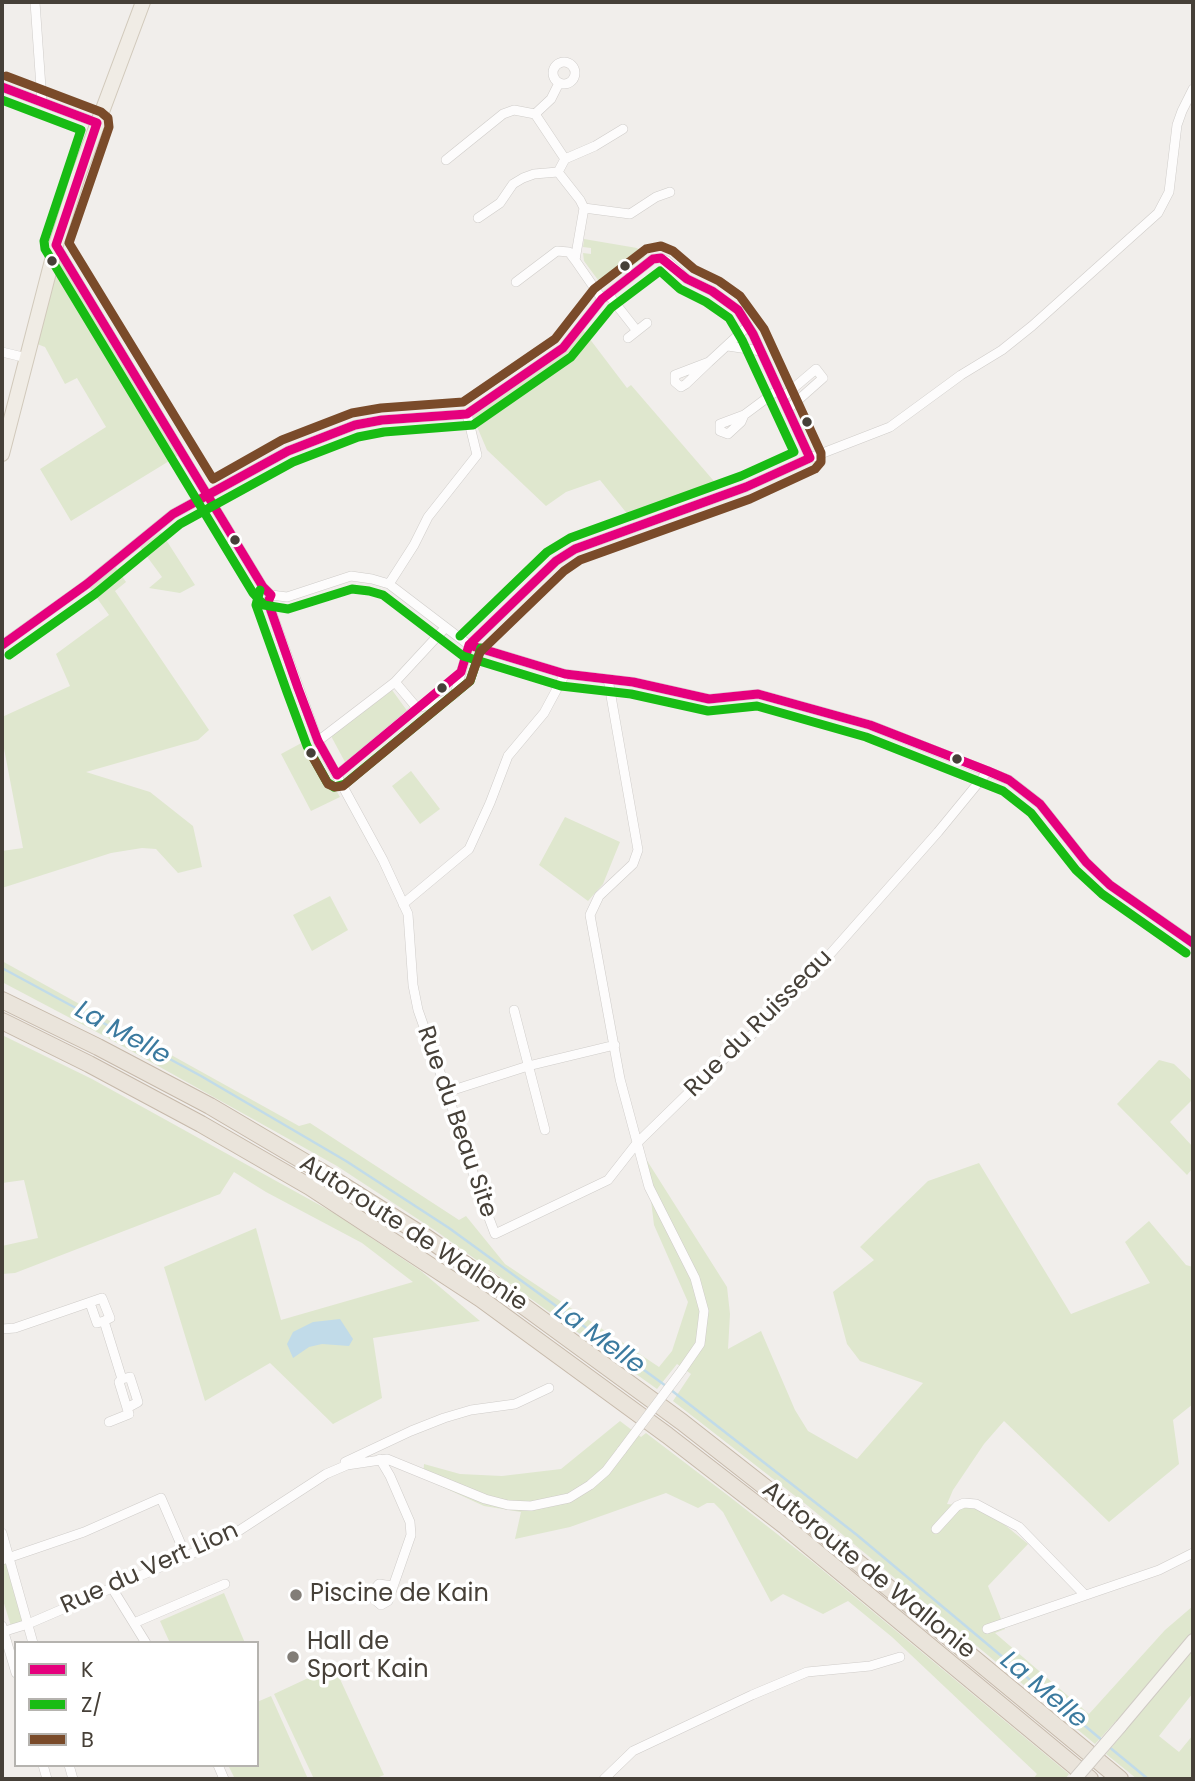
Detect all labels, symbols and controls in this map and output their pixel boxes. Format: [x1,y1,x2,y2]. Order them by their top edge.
unlabelled marker [45,254,59,268]
unlabelled marker [618,259,632,273]
unlabelled marker [800,415,814,429]
unlabelled marker [228,533,242,547]
unlabelled marker [435,681,449,695]
unlabelled marker [304,746,318,760]
unlabelled marker [950,752,964,766]
street label: Rue du Ruisseau [679,944,839,1104]
water label: La Melle [69,995,175,1073]
street label: Rue du Beau Site [410,1023,502,1221]
street label: Autoroute de Wallonie [294,1150,532,1318]
water label: La Melle [548,1296,650,1382]
street label: Autoroute de Wallonie [756,1476,980,1666]
street label: Rue du Vert Lion [57,1517,243,1621]
place label: Piscine de Kain [310,1581,489,1609]
marker: Piscine de Kain [288,1587,304,1603]
place label: Hall de Sport Kain [307,1629,429,1685]
legend [14,1641,259,1767]
water label: La Melle [993,1646,1093,1736]
marker: Hall de Sport Kain [285,1649,301,1665]
text: K [81,1655,94,1684]
text: Z/ [81,1690,102,1719]
text: B [81,1725,94,1754]

